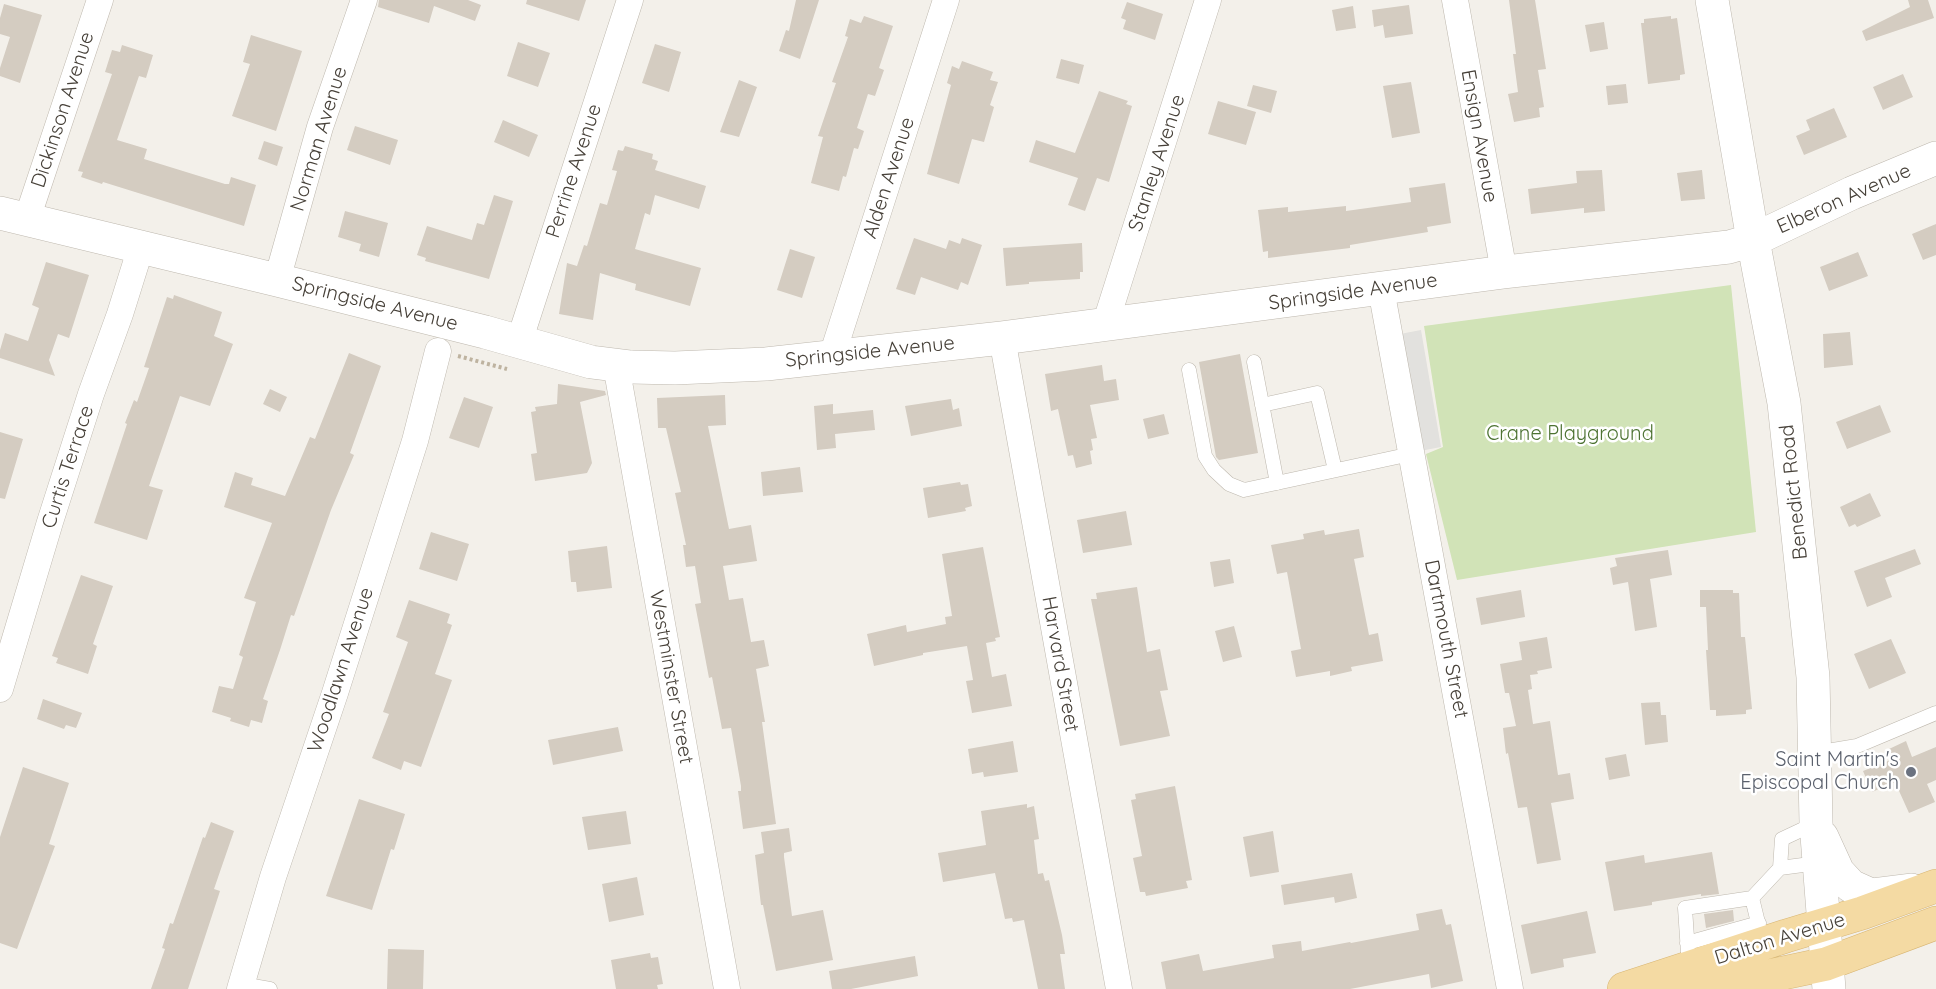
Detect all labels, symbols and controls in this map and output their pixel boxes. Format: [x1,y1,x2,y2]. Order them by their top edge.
street label: Dickinson Avenue [26,29,100,191]
street label: Norman Avenue [286,64,352,214]
street label: Ensign Avenue [1456,68,1502,204]
street label: Stanley Avenue [1124,92,1190,234]
street label: Perrine Avenue [541,101,607,241]
street label: Alden Avenue [858,114,920,242]
street label: Elberon Avenue [1773,159,1915,239]
street label: Springside Avenue [1267,268,1439,316]
street label: Springside Avenue [290,272,460,336]
street label: Springside Avenue [784,331,956,373]
street label: Curtis Terrace [37,402,99,532]
park label: Crane Playground [1486,422,1654,446]
street label: Benedict Road [1775,423,1813,561]
street label: Dartmouth Street [1419,558,1473,720]
street label: Woodlawn Avenue [303,584,379,756]
street label: Westminster Street [644,588,698,766]
street label: Harvard Street [1036,594,1084,734]
place label: Saint Martin's Episcopal Church [1740,748,1899,795]
marker: Saint Martin's Episcopal Church [1904,765,1918,779]
street label: Dalton Avenue [1712,908,1848,970]

